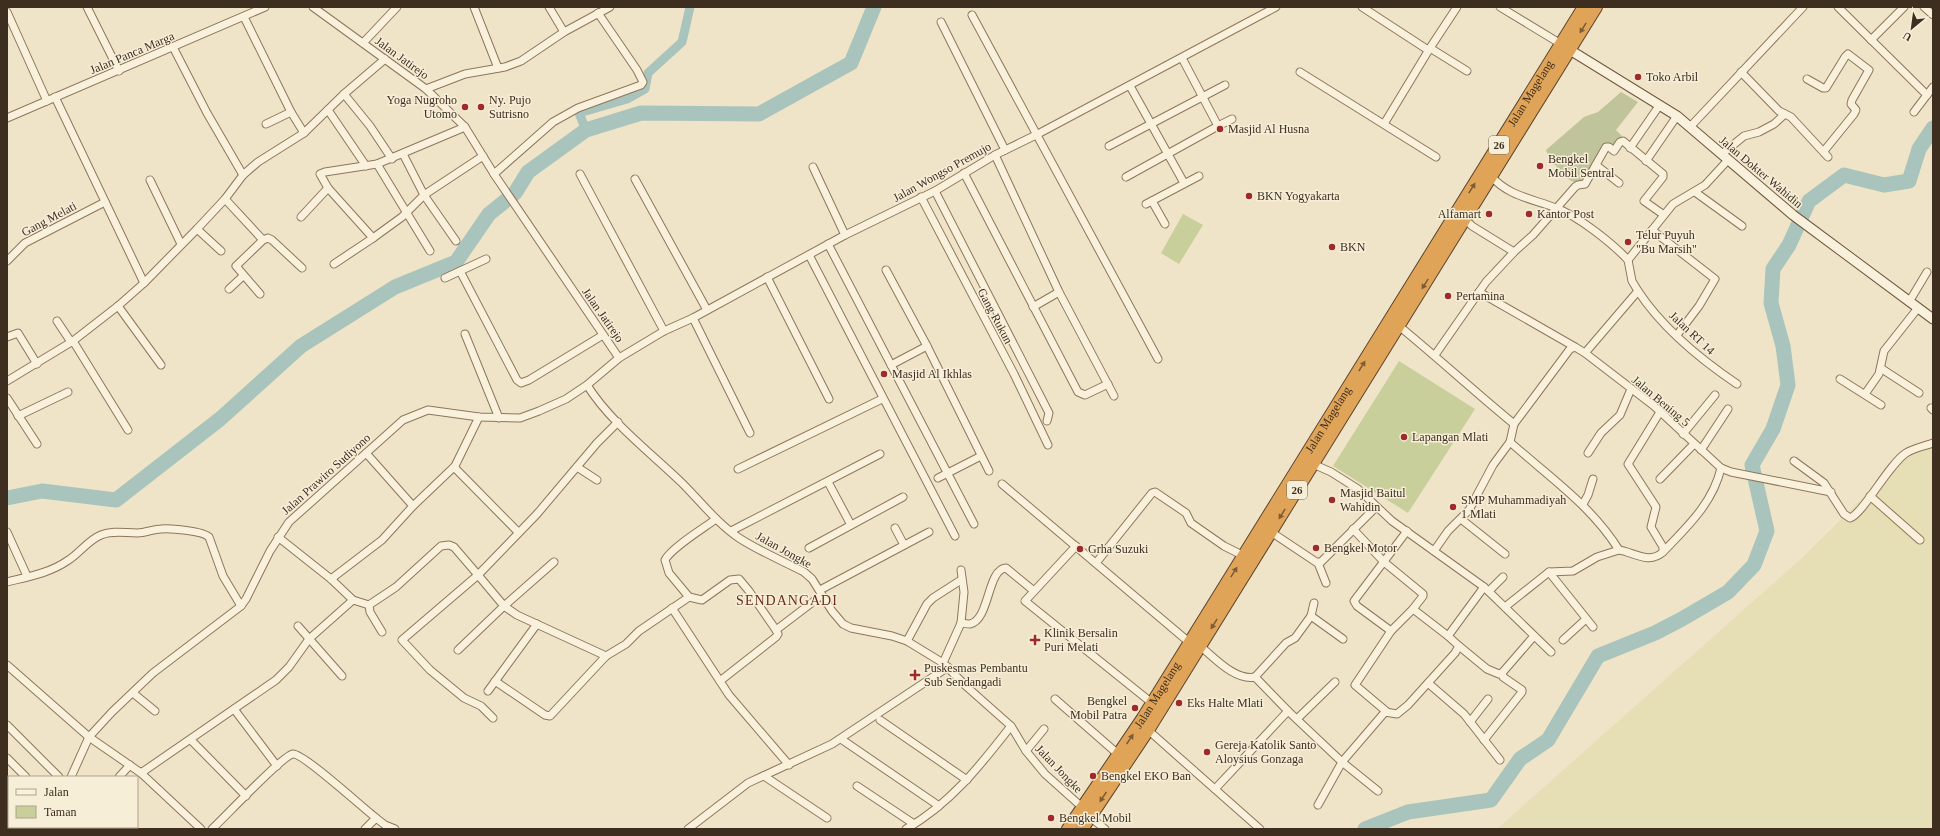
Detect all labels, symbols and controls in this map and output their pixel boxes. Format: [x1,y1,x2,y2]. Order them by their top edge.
north arrow [1892,8,1932,48]
one-way arrow [1579,22,1586,34]
street label: Jalan Panca Marga [88,29,177,77]
text: U [1901,30,1914,44]
street label: Jalan Jatirejo [372,34,432,82]
street label: Jalan Magelang [1505,58,1556,129]
place label: Toko Arbil [1646,70,1699,84]
marker: Toko Arbil [1633,72,1643,82]
place label: Yoga Nugroho Utomo [387,93,457,121]
place label: Ny. Pujo Sutrisno [489,93,531,121]
marker: Yoga Nugroho Utomo [460,102,470,112]
marker: Ny. Pujo Sutrisno [476,102,486,112]
place label: Masjid Al Husna [1228,122,1310,136]
marker: Masjid Al Husna [1215,124,1225,134]
street label: Jalan Dokter Wahidin [1717,133,1805,211]
road number: 26 [1489,136,1509,154]
street label: Jalan Wongso Premujo [890,139,994,205]
place label: Bengkel Mobil Sentral [1548,152,1615,180]
marker: Bengkel Mobil Sentral [1535,161,1545,171]
one-way arrow [1468,182,1475,194]
place label: BKN Yogyakarta [1257,189,1340,203]
marker: BKN Yogyakarta [1244,191,1254,201]
street label: Gang Melati [19,198,79,239]
place label: Alfamart [1438,207,1482,221]
place label: Kantor Post [1537,207,1595,221]
marker: Alfamart [1484,209,1494,219]
marker: Kantor Post [1524,209,1534,219]
place label: Telur Puyuh "Bu Marsih" [1636,228,1697,256]
marker: Telur Puyuh "Bu Marsih" [1623,237,1633,247]
place label: BKN [1340,240,1366,254]
marker: BKN [1327,242,1337,252]
one-way arrow [1421,278,1428,290]
street label: Jalan Jatirejo [579,285,627,345]
street label: Gang Rukun [975,286,1015,346]
place label: Pertamina [1456,289,1505,303]
marker: Pertamina [1443,291,1453,301]
street label: Jalan RT 14 [1666,308,1718,358]
one-way arrow [1358,360,1365,372]
place label: Masjid Al Ikhlas [892,367,972,381]
marker: Masjid Al Ikhlas [879,369,889,379]
street label: Jalan Bening 5 [1629,373,1693,429]
street label: Jalan Magelang [1302,384,1354,456]
street label: Jalan Prawiro Sudiyono [279,430,373,518]
place label: Lapangan Mlati [1412,430,1489,444]
marker: Lapangan Mlati [1399,432,1409,442]
road number: 26 [1287,481,1307,499]
place label: Masjid Baitul Wahidin [1340,486,1406,514]
place label: SMP Muhammadiyah 1 Mlati [1461,493,1566,521]
marker: Masjid Baitul Wahidin [1327,495,1337,505]
marker: SMP Muhammadiyah 1 Mlati [1448,502,1458,512]
one-way arrow [1279,508,1286,520]
street label: Jalan Jongke [754,529,814,571]
place label: Bengkel Motor [1324,541,1397,555]
place label: Grha Suzuki [1088,542,1149,556]
marker: Bengkel Motor [1311,543,1321,553]
marker: Grha Suzuki [1075,544,1085,554]
one-way arrow [1230,567,1238,577]
district label: SENDANGADI [736,593,838,608]
one-way arrow [1210,619,1218,629]
place label: Klinik Bersalin Puri Melati [1044,626,1118,654]
marker: Klinik Bersalin Puri Melati [1029,634,1041,646]
street label: Jalan Magelang [1131,659,1183,731]
place label: Puskesmas Pembantu Sub Sendangadi [924,661,1028,689]
marker: Puskesmas Pembantu Sub Sendangadi [909,669,921,681]
place label: Bengkel Mobil Patra [1070,694,1128,722]
place label: Eks Halte Mlati [1187,696,1264,710]
marker: Eks Halte Mlati [1174,698,1184,708]
marker: Bengkel Mobil Patra [1130,703,1140,713]
one-way arrow [1126,733,1133,745]
place label: Gereja Katolik Santo Aloysius Gonzaga [1215,738,1316,766]
street label: Jalan Jongke [1033,742,1085,796]
marker: Gereja Katolik Santo Aloysius Gonzaga [1202,747,1212,757]
place label: Bengkel EKO Ban [1101,769,1191,783]
marker: Bengkel EKO Ban [1088,771,1098,781]
legend [8,776,138,828]
text: Jalan [44,785,69,799]
one-way arrow [1099,792,1107,802]
text: Taman [44,805,76,819]
place label: Bengkel Mobil [1059,811,1132,825]
marker: Bengkel Mobil [1046,813,1056,823]

